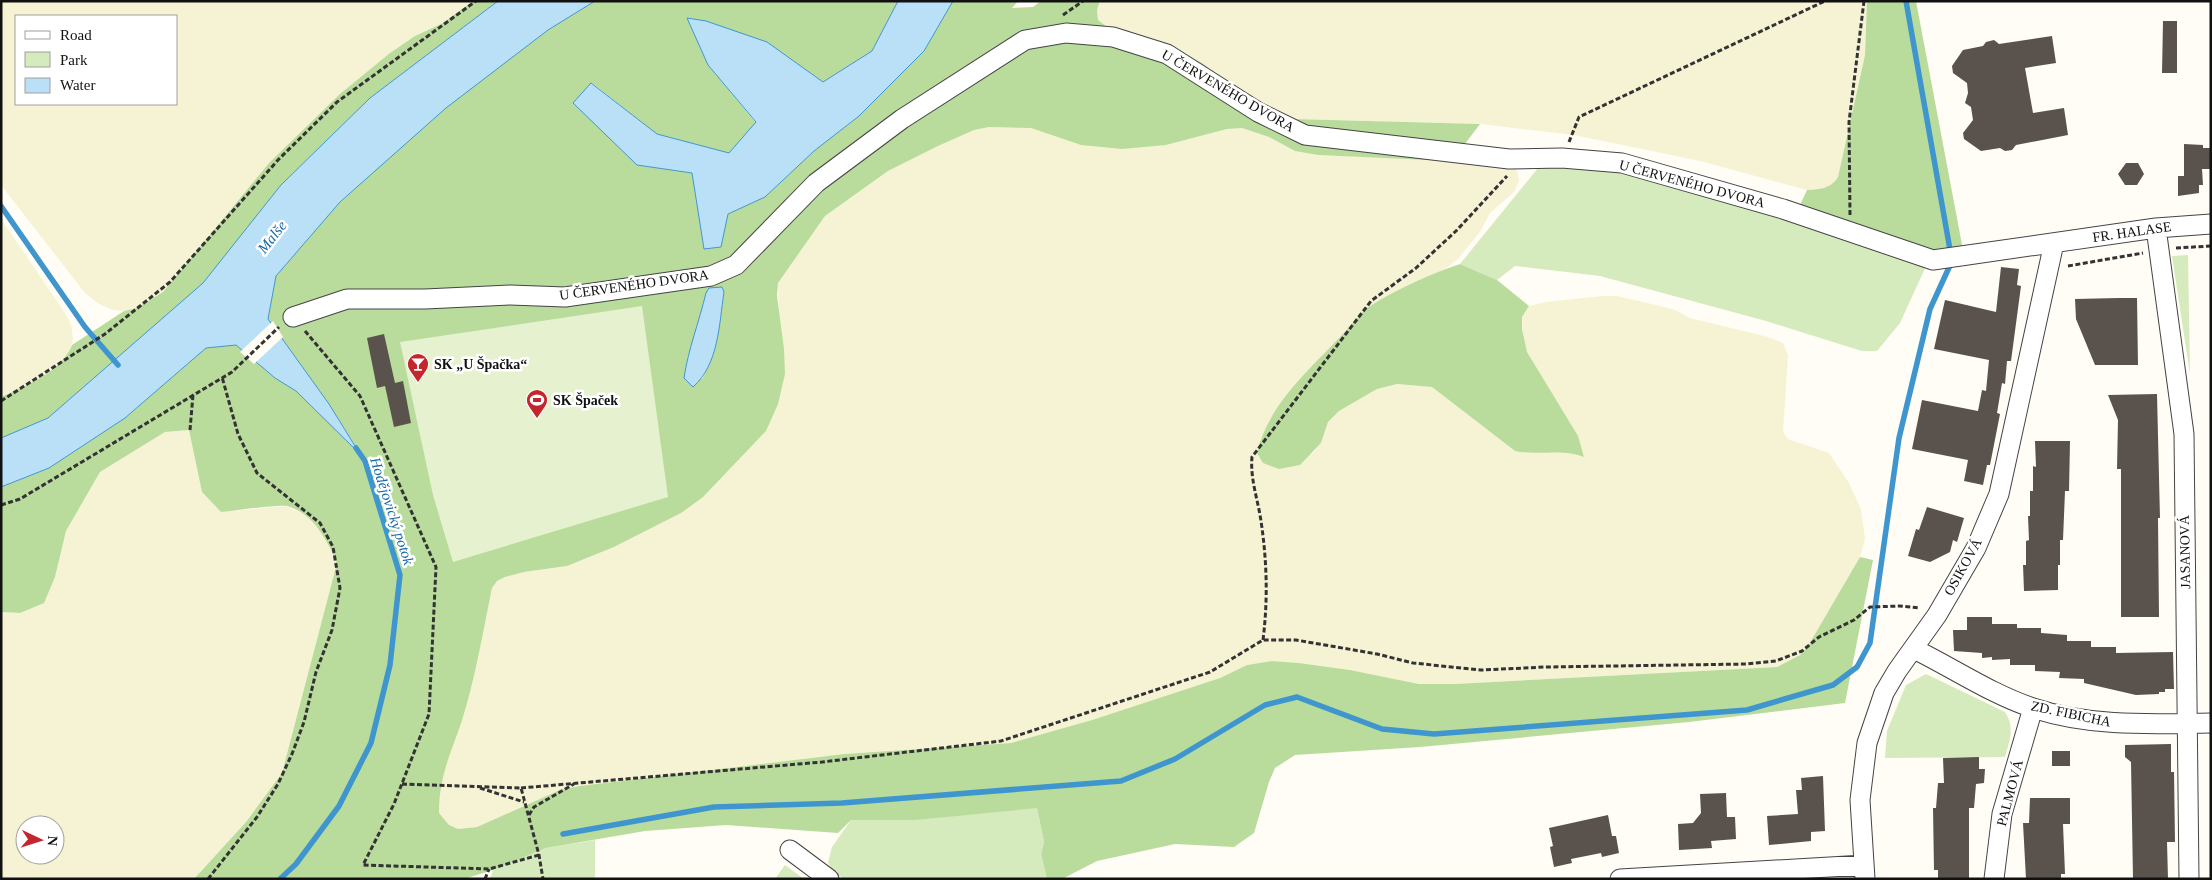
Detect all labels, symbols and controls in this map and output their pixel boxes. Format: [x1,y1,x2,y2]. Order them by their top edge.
legend [15,15,178,105]
text: Road [60,27,92,43]
street label: U ČERVENÉHO DVORA [1159,46,1298,136]
text: Park [60,52,88,68]
text: Water [60,77,95,93]
street label: U ČERVENÉHO DVORA [1617,156,1768,211]
water label: Malše [254,217,290,257]
street label: FR. HALASE [2092,219,2172,245]
street label: U ČERVENÉHO DVORA [558,266,710,303]
bar icon: SK „U Špačka“ [406,352,430,383]
place label: SK „U Špačka“ [434,356,527,372]
sports icon: SK Špaček [525,388,549,419]
place label: SK Špaček [553,392,618,408]
water label: Hodějovický potok [367,454,417,567]
street label: JASANOVÁ [2176,514,2193,589]
street label: OSIKOVÁ [1940,535,1985,598]
street label: ZD. FIBICHA [2029,698,2113,730]
street label: PALMOVÁ [1993,757,2026,828]
north arrow [15,815,65,865]
text: N [45,835,60,846]

